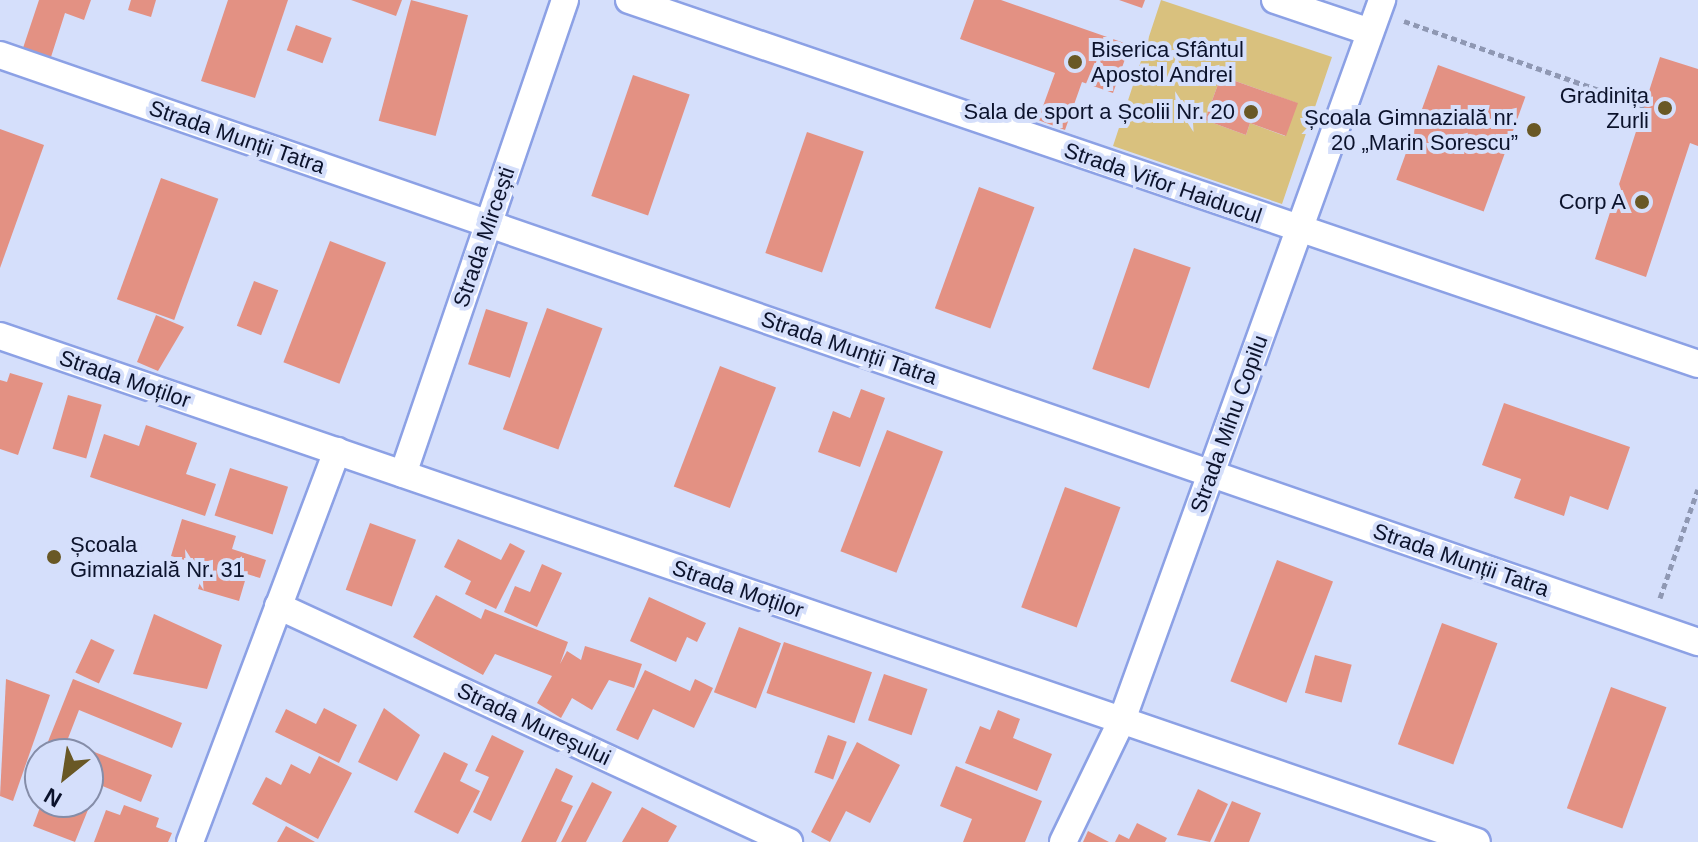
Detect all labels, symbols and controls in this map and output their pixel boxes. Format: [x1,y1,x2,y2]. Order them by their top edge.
place label: Biserica Sfântul Apostol Andrei [1091,36,1244,88]
marker: Biserica Sfântul Apostol Andrei [1066,53,1084,71]
place label: Gradinița Zurli [1560,82,1649,134]
street label: Strada Munții Tatra [145,94,329,180]
place label: Sala de sport a Școlii Nr. 20 [964,99,1235,125]
marker: Gradinița Zurli [1656,99,1674,117]
marker: Sala de sport a Școlii Nr. 20 [1242,103,1260,121]
place label: Școala Gimnazială nr. 20 „Marin Sorescu” [1304,104,1518,156]
marker: Școala Gimnazială nr. 20 „Marin Sorescu” [1525,121,1543,139]
street label: Strada Vifor Haiducul [1061,137,1265,229]
street label: Strada Mircești [448,163,520,311]
place label: Corp A [1558,189,1626,215]
marker: Corp A [1633,193,1651,211]
street label: Strada Munții Tatra [757,305,941,391]
street label: Strada Mihu Copilu [1185,332,1273,516]
street label: Strada Moților [56,344,194,414]
street label: Strada Munții Tatra [1369,517,1553,603]
place label: Școala Gimnazială Nr. 31 [70,531,245,582]
marker: Școala Gimnazială Nr. 31 [45,548,63,566]
street label: Strada Moților [669,554,807,624]
street label: Strada Mureșului [453,677,615,771]
north arrow [24,738,104,818]
text: N [40,783,66,812]

